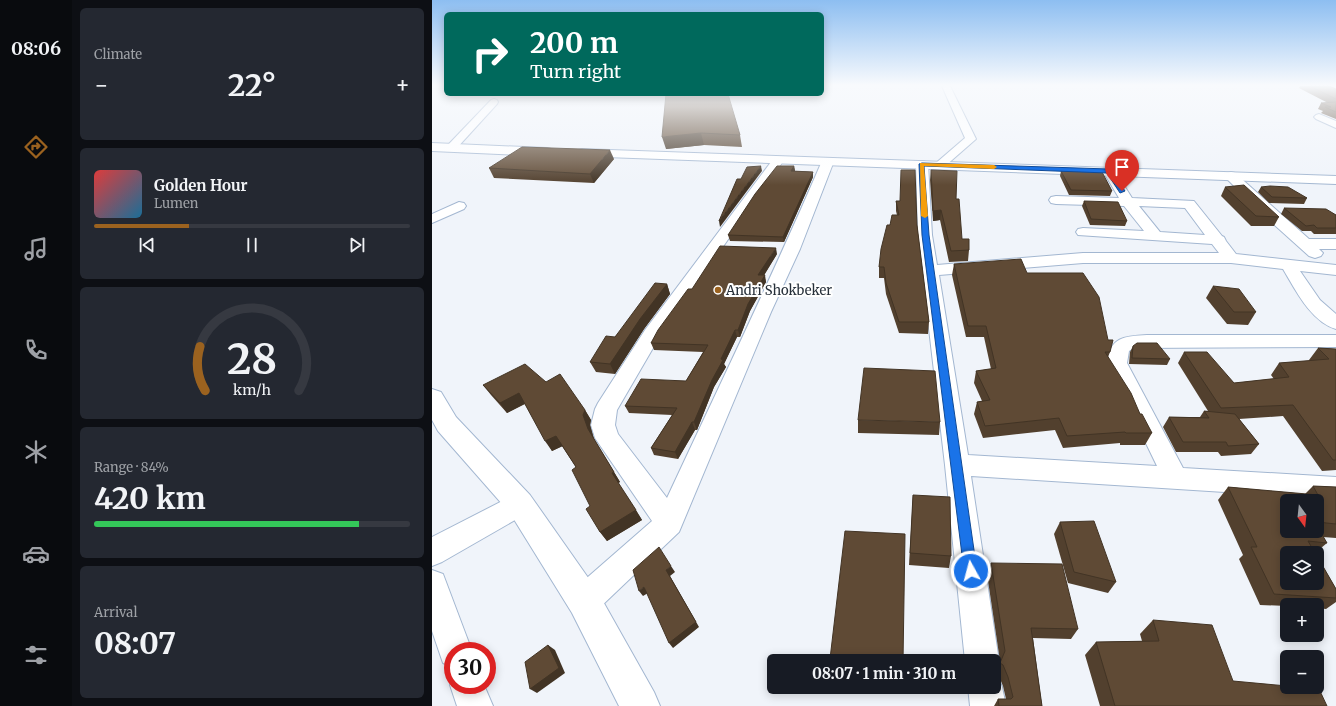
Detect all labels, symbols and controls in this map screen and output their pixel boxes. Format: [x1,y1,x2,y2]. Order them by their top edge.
text: 200 m [530,25,618,61]
icon: right [464,28,516,80]
text: 08:06 [11,37,61,60]
text: Climate [94,46,142,63]
text: Turn right [530,60,621,83]
text: 22° [228,66,276,104]
text: − [94,71,109,99]
text: + [395,71,410,99]
icon: directions [22,133,50,161]
pin [1105,150,1139,191]
icon: arrive [1111,156,1133,178]
text: Golden Hour [154,176,248,195]
text: Lumen [154,195,198,212]
icon: previous [136,234,158,256]
icon: pause [241,234,263,256]
icon: next [346,234,368,256]
icon: music [22,235,50,263]
place label: Andri Shokbeker [725,282,832,299]
marker: Andri Shokbeker [713,285,723,295]
text: 28 [227,333,277,385]
icon: phone [22,336,50,364]
text: km/h [233,381,271,399]
icon: climate [22,438,50,466]
text: Range · 84% [94,459,169,476]
text: 420 km [94,479,206,517]
north arrow [1280,494,1324,538]
map controls [1280,494,1324,694]
icon: car [22,540,50,568]
button: layers [1280,546,1324,590]
position arrow [950,550,992,592]
button: + [1280,598,1324,642]
text: Arrival [94,604,137,621]
text: 08:07 [94,624,176,662]
icon: filters [22,641,50,669]
speed limit sign: 30 [444,642,496,694]
button: − [1280,650,1324,694]
text: 08:07 · 1 min · 310 m [812,664,956,683]

